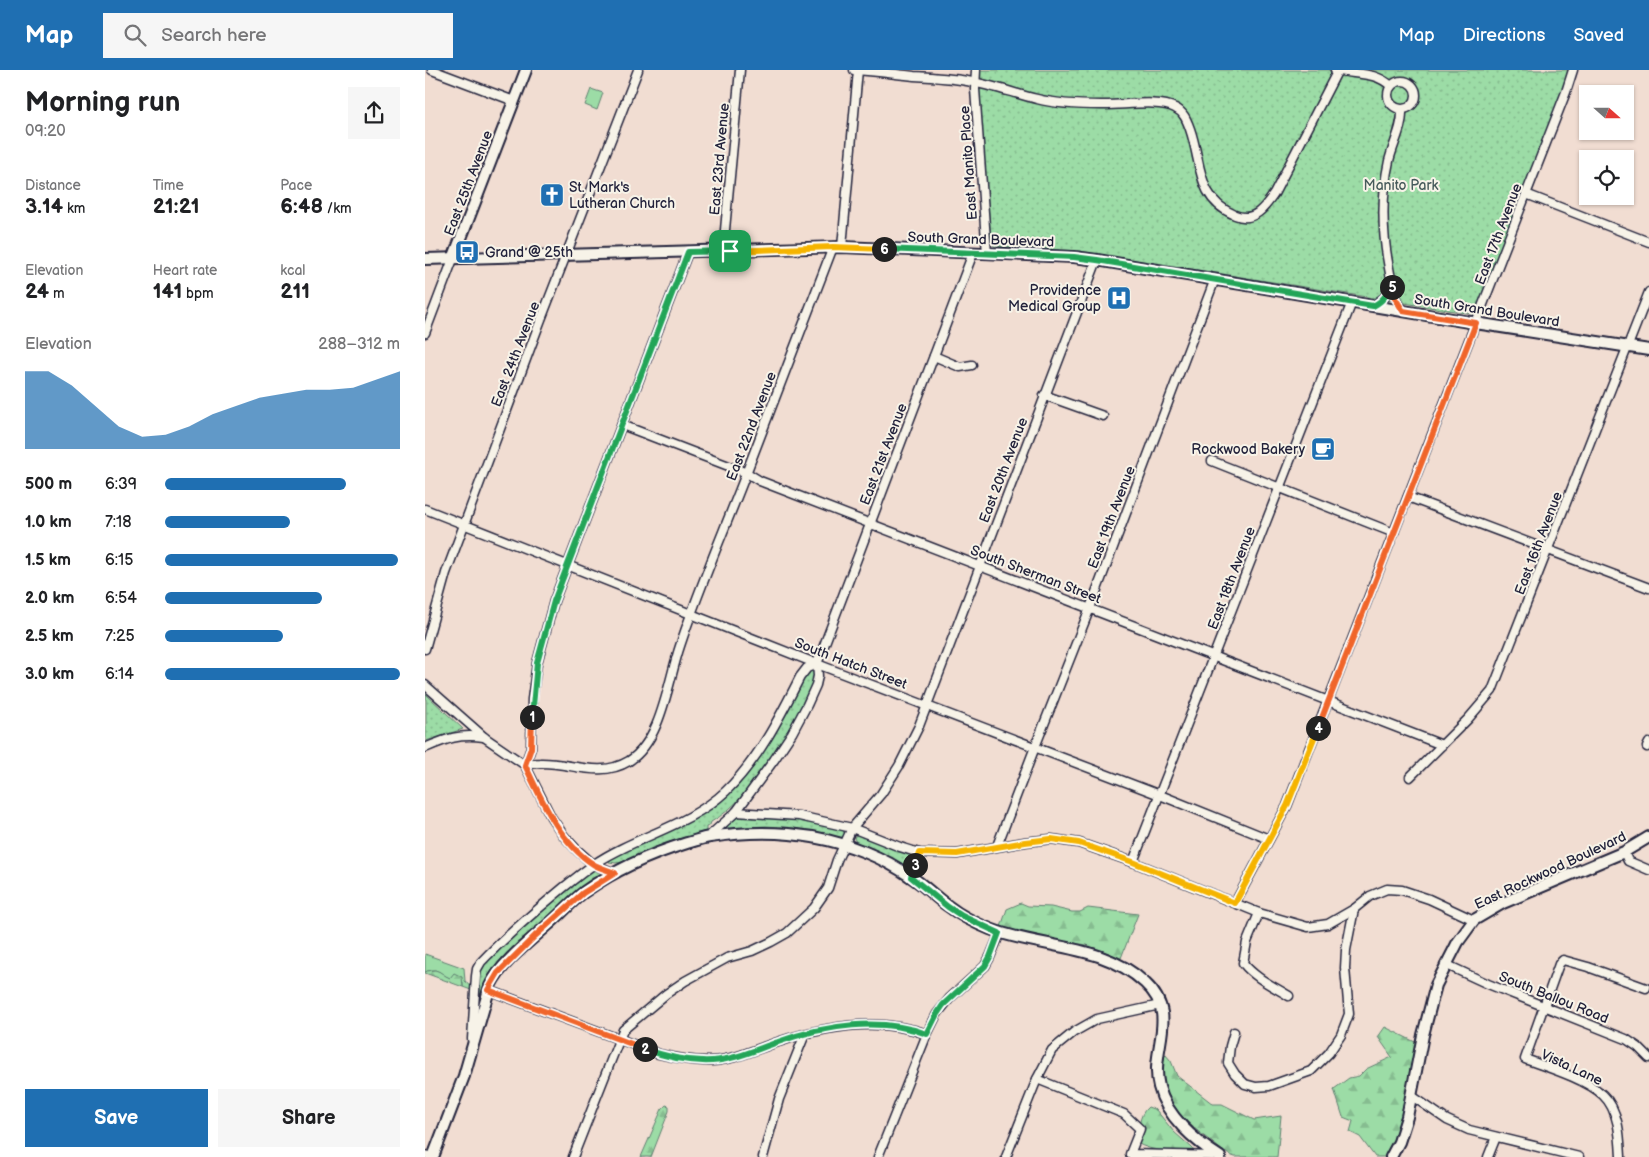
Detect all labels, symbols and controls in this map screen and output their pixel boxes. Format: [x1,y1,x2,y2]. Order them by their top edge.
search box [103,13,453,58]
text: Map [25,21,73,50]
icon: search [121,21,149,49]
text: Search here [161,24,267,47]
text: Map [1399,25,1435,46]
text: Directions [1463,25,1545,46]
text: Saved [1573,25,1624,46]
north arrow [1579,85,1634,140]
map controls [1579,85,1634,205]
text: Morning run [25,86,180,119]
button: share [348,87,400,139]
street label: East 23rd Avenue [706,102,733,216]
street label: East Manito Place [956,105,981,221]
text: 09:20 [25,122,66,141]
street label: East 25th Avenue [441,128,496,238]
button: locate [1579,150,1634,205]
text: Distance [25,177,81,194]
text: Time [153,177,184,194]
text: Pace [280,177,312,194]
park label: Manito Park [1364,177,1439,194]
place label: St. Mark's Lutheran Church [569,179,675,212]
street label: East 17th Avenue [1471,181,1526,287]
church icon: St. Mark's Lutheran Church [539,182,565,208]
text: 3.14 [25,194,63,219]
text: 21:21 [153,194,200,219]
text: 6:48 [280,194,323,219]
text: km [63,200,85,217]
text: /km [323,200,352,217]
street label: South Grand Boulevard [907,228,1055,251]
pin [709,230,751,272]
pin: 6 [871,236,897,262]
icon: arrive [716,237,744,265]
bus stop icon: Grand @ 25th [454,239,480,265]
text: 6 [880,241,889,258]
place label: Grand @ 25th [485,244,573,261]
text: Elevation [25,262,83,279]
text: Heart rate [153,262,217,279]
text: kcal [280,262,305,279]
pin: 5 [1379,274,1405,300]
text: 24 [25,279,49,304]
text: 141 [153,279,182,304]
text: 211 [280,279,310,304]
text: 5 [1388,279,1397,296]
place label: Providence Medical Group [1008,282,1101,315]
text: m [49,285,65,302]
text: bpm [182,285,214,302]
hospital icon: Providence Medical Group [1106,285,1132,311]
street label: South Grand Boulevard [1413,291,1561,330]
street label: East 24th Avenue [488,299,543,409]
text: Elevation [25,335,92,354]
text: 288–312 m [318,335,400,354]
street label: East 22nd Avenue [723,369,780,483]
street label: East 21st Avenue [856,401,911,507]
street label: East 20th Avenue [976,415,1031,525]
cafe icon: Rockwood Bakery [1310,436,1336,462]
place label: Rockwood Bakery [1191,441,1306,458]
street label: East 19th Avenue [1084,463,1139,571]
text: 500 m [25,475,72,494]
text: 6:39 [105,475,137,494]
street label: East 16th Avenue [1511,489,1566,597]
text: 1.0 km [25,513,72,532]
text: 7:18 [105,513,132,532]
street label: East 18th Avenue [1204,524,1259,632]
street label: South Sherman Street [968,542,1104,607]
text: 1.5 km [25,551,71,570]
text: 6:15 [105,551,133,570]
text: 2.0 km [25,589,74,608]
text: 6:54 [105,589,137,608]
text: 2.5 km [25,627,74,646]
text: 7:25 [105,627,135,646]
street label: South Hatch Street [792,634,910,693]
text: 3.0 km [25,665,74,684]
text: 6:14 [105,665,134,684]
pin: 1 [519,704,545,730]
text: 1 [530,709,535,726]
pin: 4 [1305,716,1331,740]
text: 4 [1314,720,1323,737]
street label: East Rockwood Boulevard [1472,828,1629,913]
pin: 3 [903,852,927,878]
text: 3 [911,857,920,874]
street label: South Ballou Road [1496,968,1611,1027]
pin: 2 [633,1036,657,1062]
text: 2 [641,1041,650,1058]
street label: Vista Lane [1538,1046,1605,1089]
button: Save [25,1089,208,1147]
button: Share [218,1089,400,1147]

